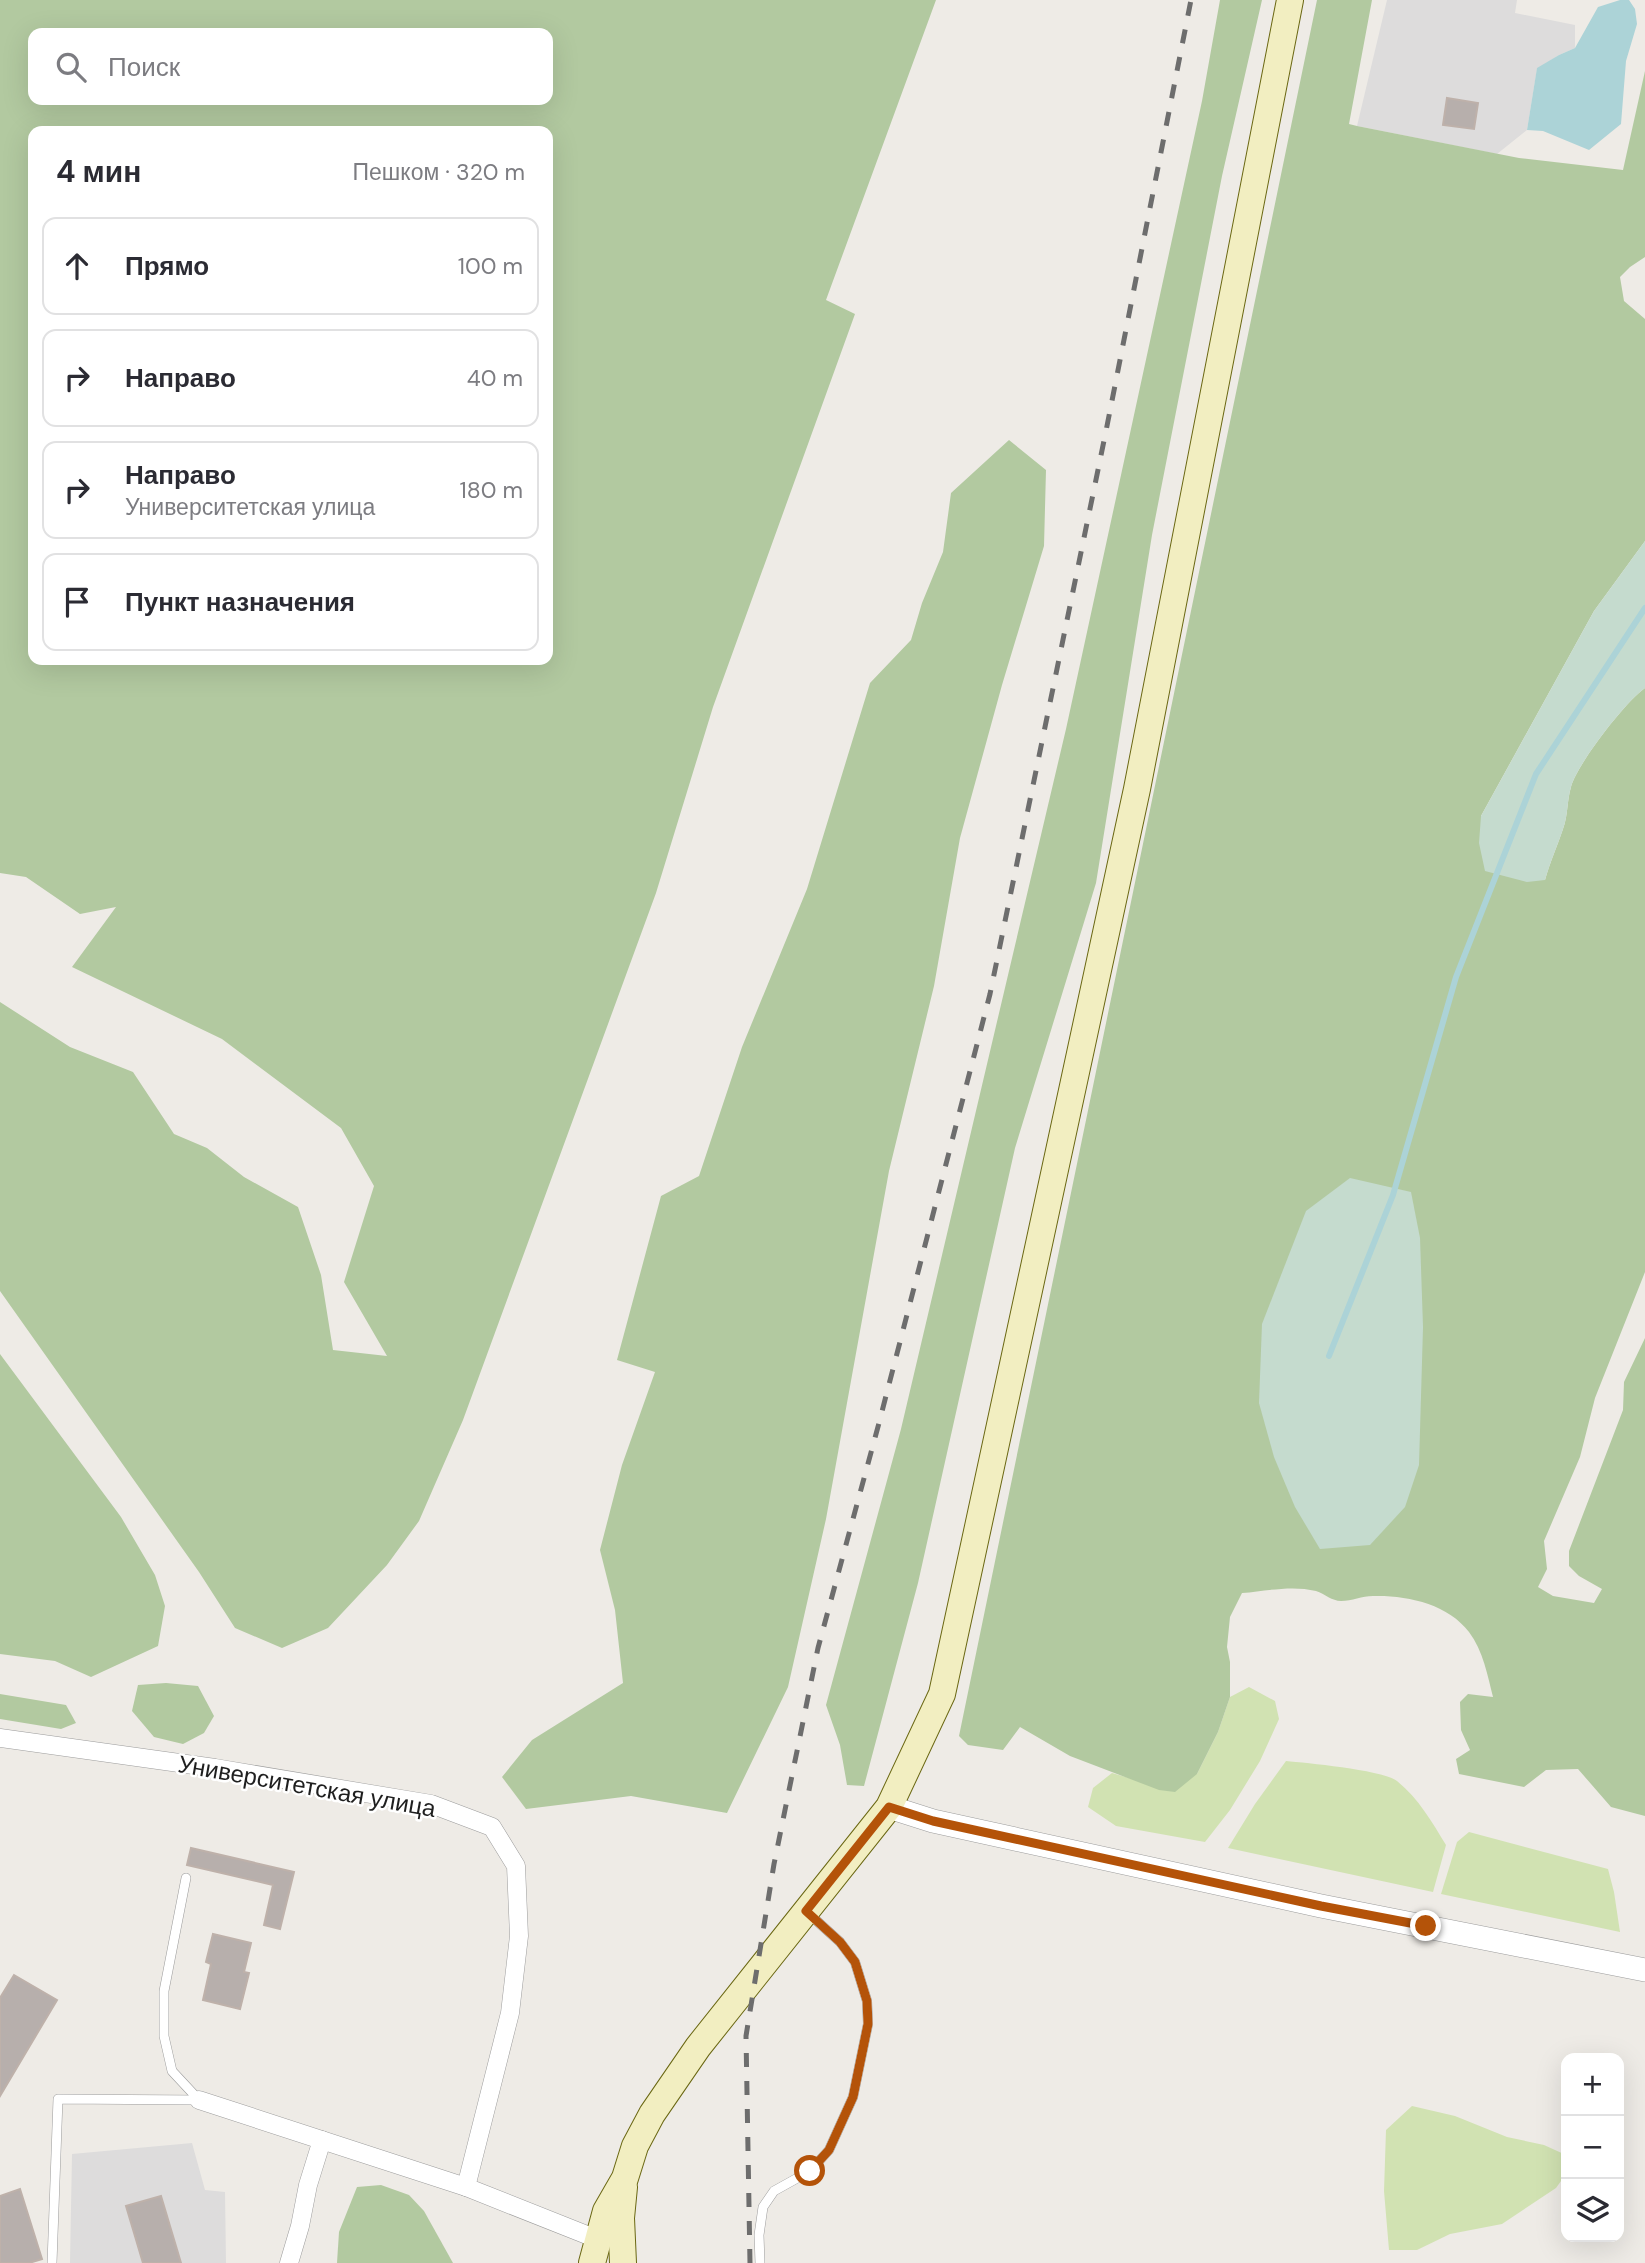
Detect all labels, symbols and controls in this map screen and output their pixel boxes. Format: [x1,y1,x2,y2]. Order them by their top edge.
search box [28,28,553,105]
icon: search [52,48,90,86]
text: Поиск [108,50,180,84]
text: 4 мин [56,152,141,191]
text: Пешком · 320 m [353,157,525,187]
icon: ahead [58,247,96,285]
text: Прямо [125,249,209,283]
text: 100 m [458,251,523,281]
icon: right [58,359,96,397]
text: Направо [125,361,236,395]
text: 40 m [467,363,523,393]
text: Направо [125,458,236,492]
icon: right [58,471,96,509]
text: 180 m [459,475,523,505]
text: Университетская улица [125,492,375,522]
icon: arrive [58,583,96,621]
text: Пункт назначения [125,585,355,619]
street label: Университетская улица [176,1748,439,1824]
route end [1410,1910,1441,1941]
map controls [1561,2053,1624,2242]
button: + [1561,2053,1624,2116]
button: − [1561,2116,1624,2179]
route start [794,2155,825,2186]
button: layers [1561,2179,1624,2242]

